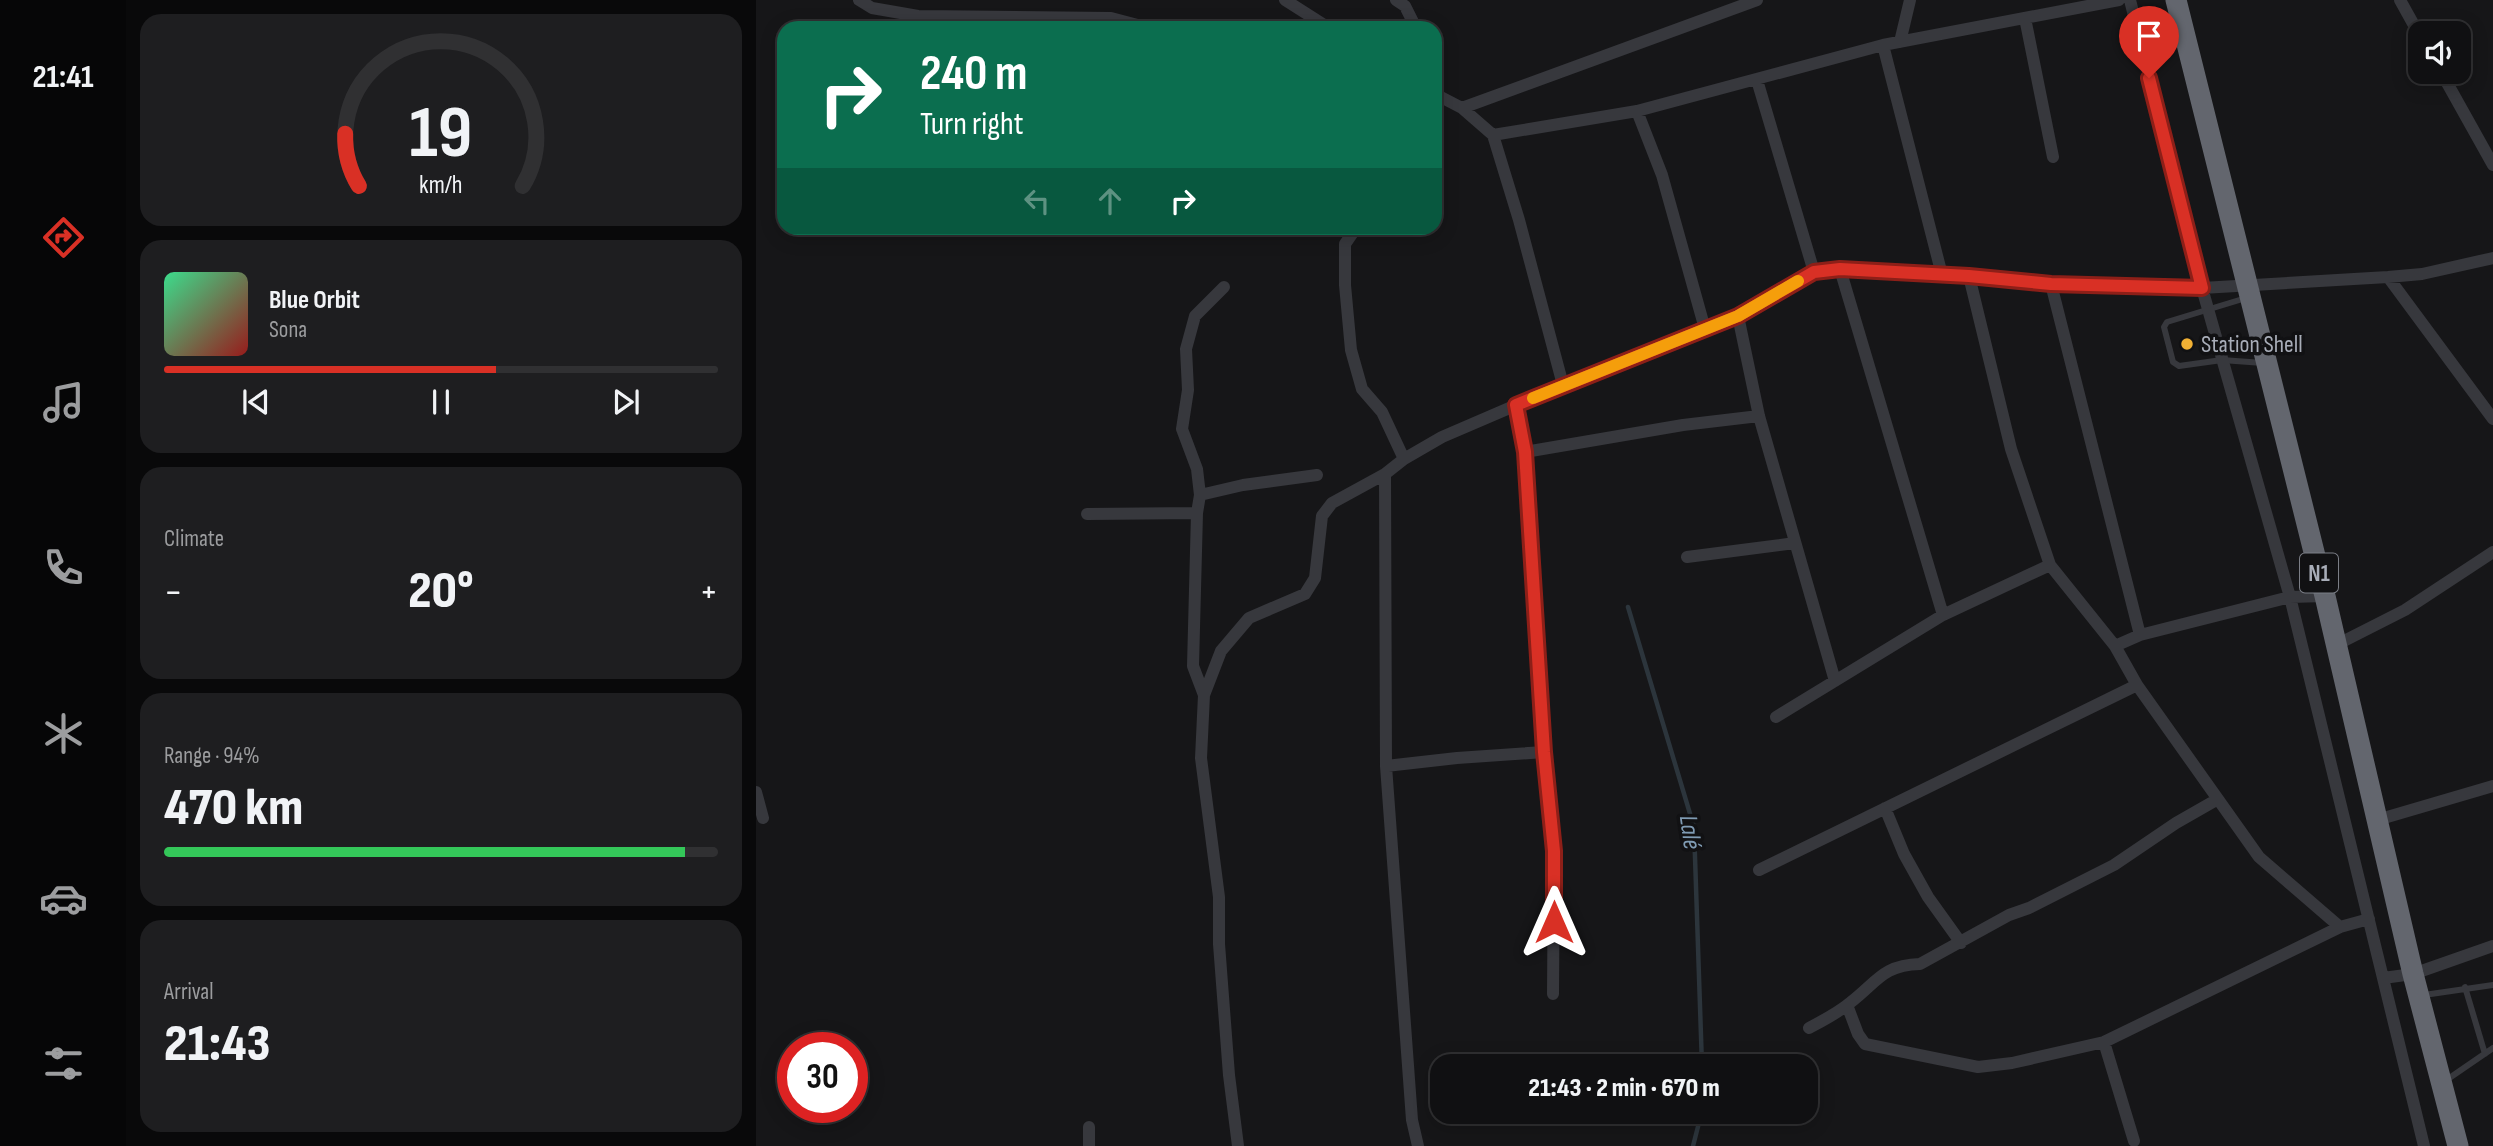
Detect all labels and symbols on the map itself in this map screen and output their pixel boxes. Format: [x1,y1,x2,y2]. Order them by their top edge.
pin [2119,6,2179,78]
place label: Station Shell [2201,330,2303,359]
marker: Station Shell [2179,336,2195,352]
road number: N1 [2300,554,2338,593]
water label: Lalé [1672,813,1707,851]
position arrow [1517,885,1591,959]
speed limit sign: 30 [777,1032,868,1123]

